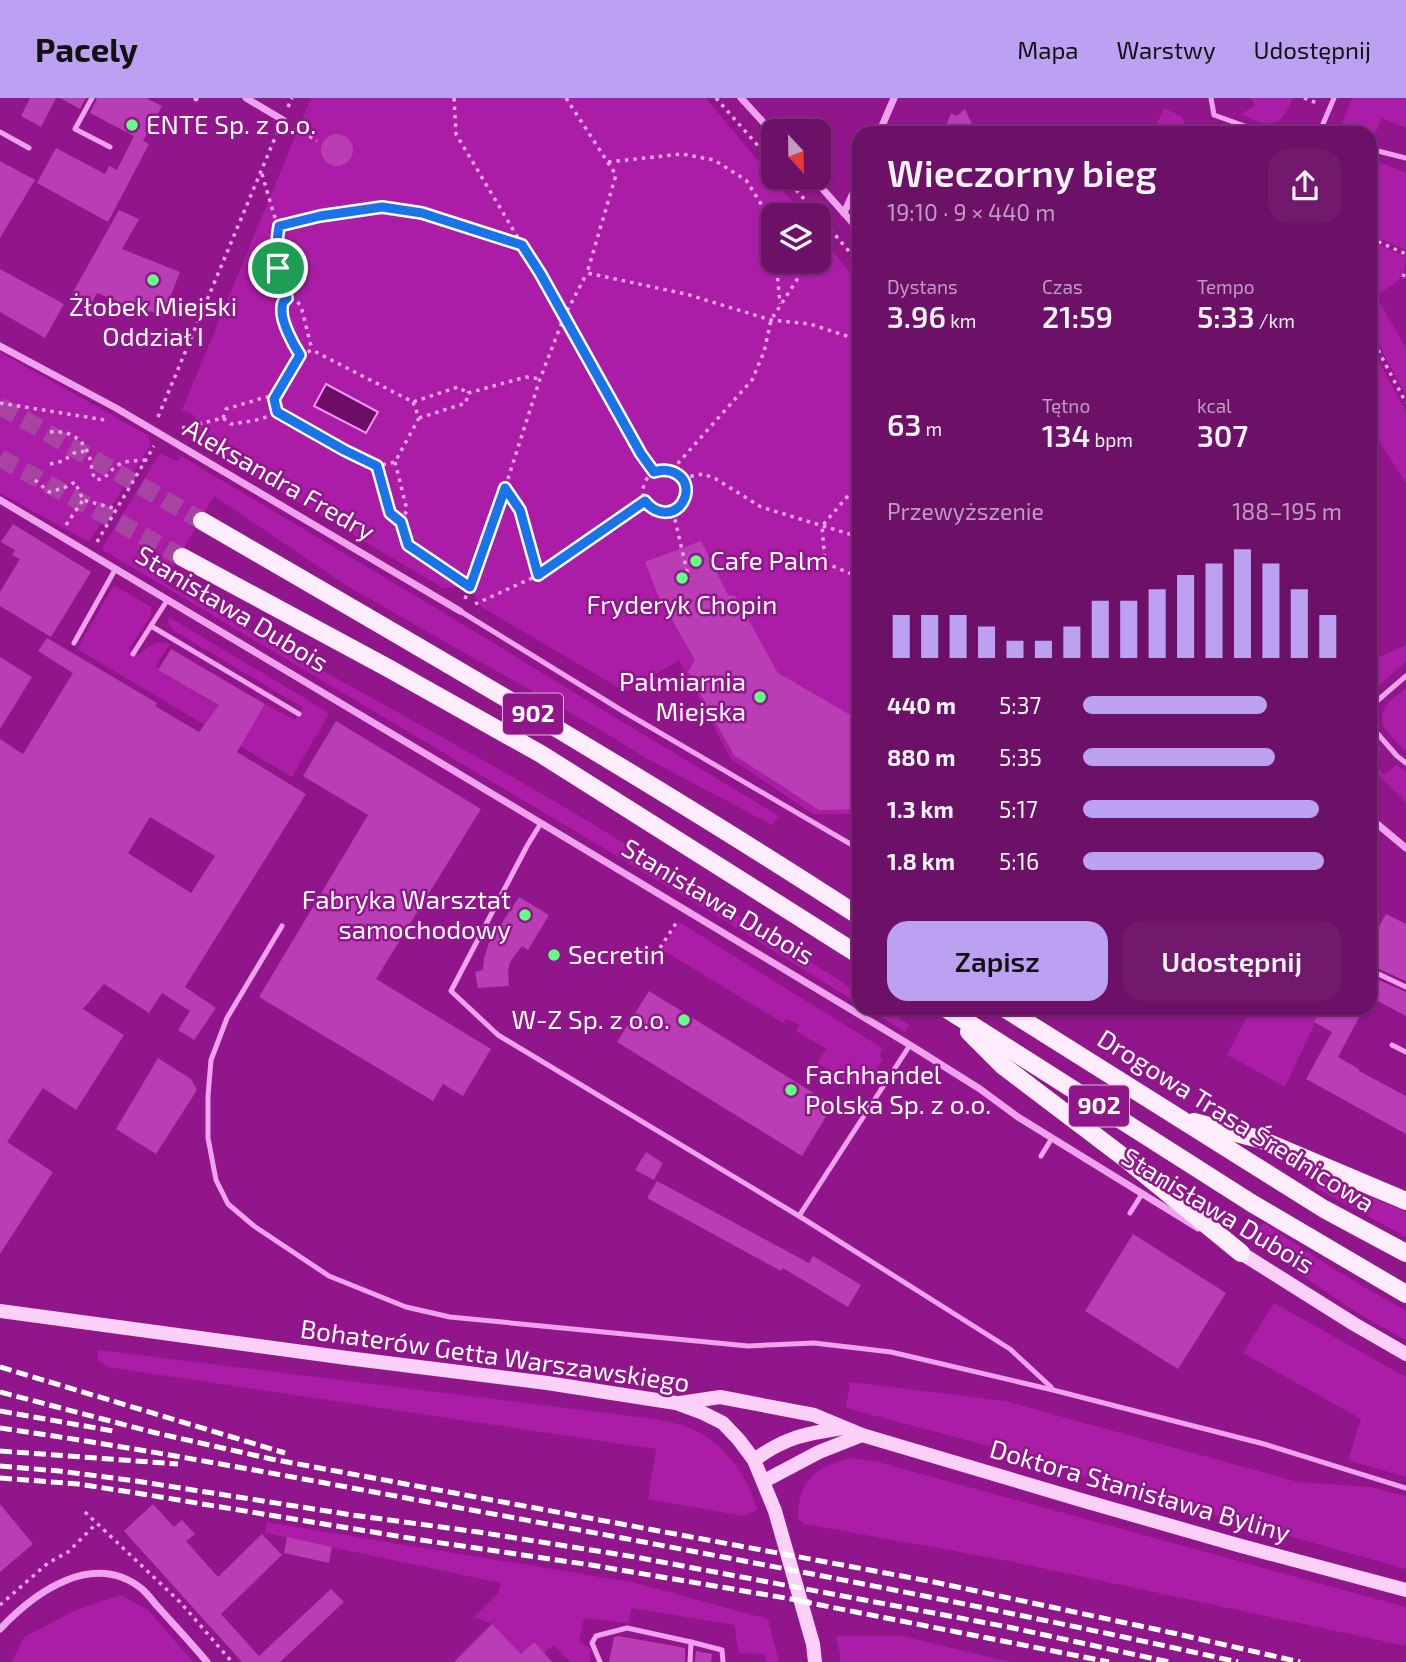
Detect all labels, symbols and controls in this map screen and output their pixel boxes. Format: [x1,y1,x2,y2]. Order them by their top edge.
text: Pacely [35,29,138,69]
text: Mapa [1017,35,1079,64]
text: Warstwy [1117,35,1216,64]
text: Udostępnij [1254,35,1371,64]
place label: ENTE Sp. z o.o. [146,108,316,139]
marker: ENTE Sp. z o.o. [124,117,140,133]
north arrow [761,119,831,189]
map controls [761,119,831,273]
text: Wieczorny bieg [887,149,1157,195]
button: share [1268,149,1342,223]
text: 19:10 · 9 × 440 m [887,198,1055,226]
button: layers [761,203,831,273]
pin [248,238,308,298]
icon: arrive [259,249,297,287]
marker: Żłobek Miejski Oddział I [145,272,161,288]
text: Dystans [887,275,958,298]
text: Czas [1042,275,1083,298]
text: Tempo [1197,275,1255,298]
place label: Żłobek Miejski Oddział I [69,290,237,351]
text: 3.96 [887,298,946,334]
text: 21:59 [1042,298,1113,334]
text: 5:33 [1197,298,1255,334]
text: km [946,309,976,332]
text: /km [1255,309,1295,332]
text: Tętno [1042,394,1090,417]
text: kcal [1197,394,1232,417]
text: 63 [887,406,921,442]
street label: Aleksandra Fredry [179,411,381,546]
text: m [921,417,942,440]
text: 134 [1042,417,1090,453]
text: 307 [1197,417,1248,453]
text: bpm [1090,428,1133,451]
text: Przewyższenie [887,497,1044,525]
text: 188–195 m [1232,497,1342,525]
street label: Stanisława Dubois [131,538,335,677]
place label: Cafe Palm [710,544,829,575]
marker: Cafe Palm [688,553,704,569]
marker: Fryderyk Chopin [674,570,690,586]
place label: Fryderyk Chopin [587,588,777,619]
place label: Palmiarnia Miejska [619,665,746,726]
marker: Palmiarnia Miejska [752,689,768,705]
text: 440 m [887,691,956,719]
text: 5:37 [999,691,1041,719]
road number: 902 [503,694,563,734]
text: 880 m [887,743,955,771]
text: 5:35 [999,743,1042,771]
text: 1.3 km [887,795,954,823]
text: 5:17 [999,795,1038,823]
street label: Stanisława Dubois [617,831,821,970]
text: 1.8 km [887,847,955,875]
text: 5:16 [999,847,1039,875]
place label: Fabryka Warsztat samochodowy [302,883,511,944]
marker: Fabryka Warsztat samochodowy [517,907,533,923]
button: Zapisz [887,921,1108,1001]
button: Udostępnij [1122,921,1342,1001]
place label: Secretin [568,938,665,969]
marker: Secretin [546,947,562,963]
place label: W-Z Sp. z o.o. [512,1003,670,1034]
marker: W-Z Sp. z o.o. [676,1012,692,1028]
street label: Drogowa Trasa Średnicowa [1093,1022,1381,1218]
place label: Fachhandel Polska Sp. z o.o. [805,1058,991,1119]
marker: Fachhandel Polska Sp. z o.o. [783,1082,799,1098]
road number: 902 [1069,1086,1129,1126]
street label: Stanisława Dubois [1117,1140,1321,1279]
street label: Bohaterów Getta Warszawskiego [299,1312,692,1397]
street label: Doktora Stanisława Byliny [987,1432,1294,1547]

